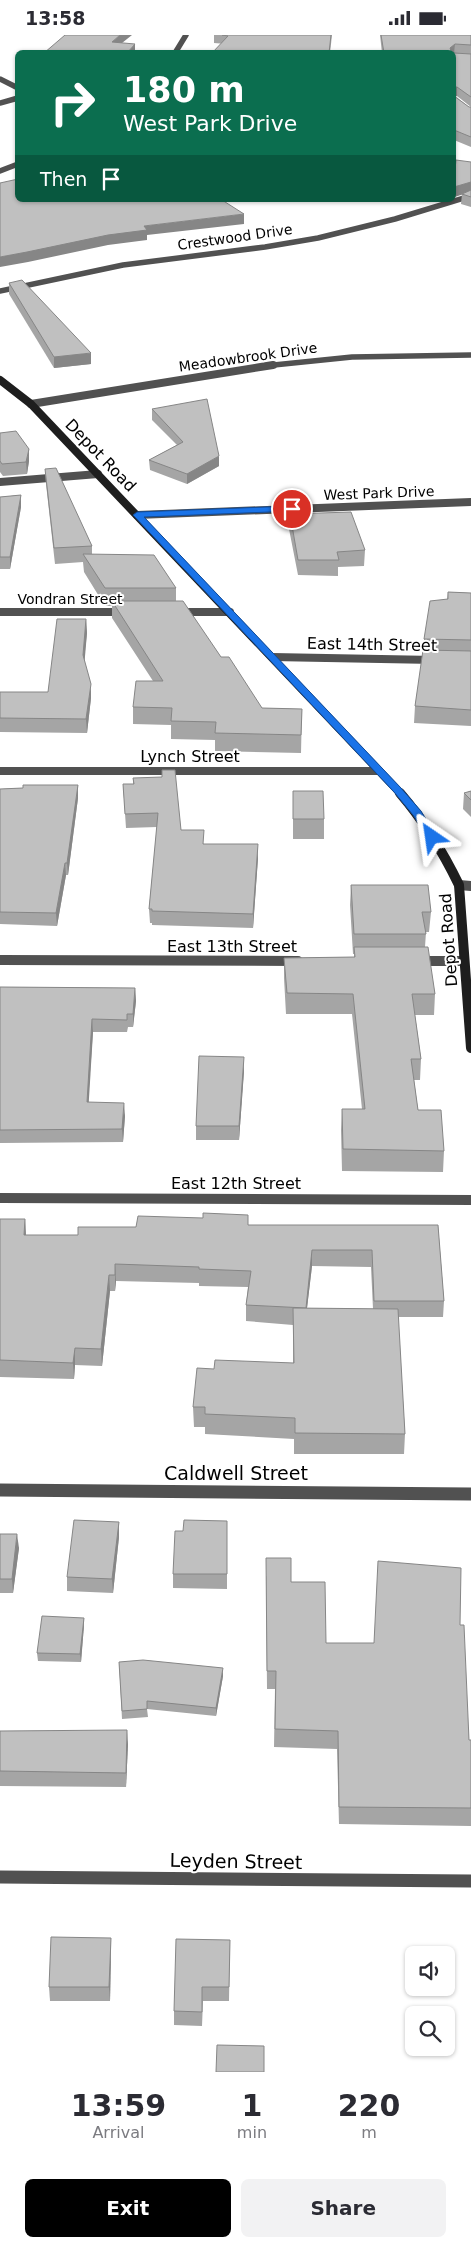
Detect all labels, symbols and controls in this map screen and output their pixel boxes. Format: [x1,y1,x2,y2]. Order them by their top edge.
text: 13:58 [25,7,85,29]
icon: right [40,70,105,135]
text: 180 m [123,70,245,110]
text: West Park Drive [123,111,297,136]
icon: arrive [97,165,125,193]
text: Then [40,168,87,190]
street label: Crestwood Drive [177,221,293,253]
street label: Meadowbrook Drive [178,339,318,375]
street label: Depot Road [61,415,140,496]
street label: West Park Drive [323,483,435,503]
pin [271,488,313,530]
icon: arrive [278,495,306,523]
street label: Vondran Street [17,591,123,607]
street label: East 14th Street [307,634,437,655]
street label: Lynch Street [140,747,240,766]
position arrow [405,810,457,862]
street label: Depot Road [436,893,461,987]
street label: East 13th Street [167,937,297,956]
street label: East 12th Street [171,1174,301,1193]
street label: Caldwell Street [164,1462,308,1484]
street label: Leyden Street [169,1849,303,1873]
map controls [405,1946,455,2056]
button: sound [405,1946,455,1996]
button: search [405,2006,455,2056]
text: 13:59 [71,2088,166,2123]
text: 1 [241,2088,262,2123]
text: 220 [338,2088,400,2123]
text: Arrival [92,2123,144,2142]
text: min [237,2123,267,2142]
text: m [361,2123,377,2142]
button: Exit [25,2179,231,2237]
button: Share [241,2179,446,2237]

